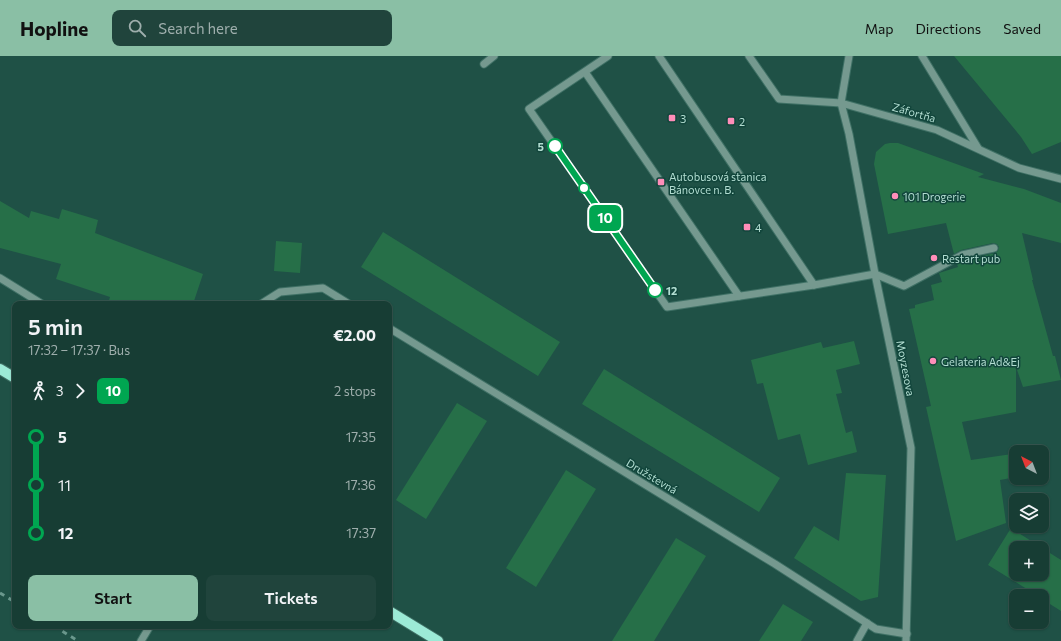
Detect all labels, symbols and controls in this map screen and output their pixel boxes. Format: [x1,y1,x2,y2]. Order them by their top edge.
search box [112,10,392,46]
text: Hopline [20,17,88,40]
icon: search [126,17,148,39]
text: Search here [158,19,238,37]
text: Map [865,20,894,37]
text: Directions [916,20,981,37]
text: Saved [1003,20,1041,37]
street label: Záfortňa [891,100,937,124]
place label: 3 [680,112,686,125]
marker: 3 [667,113,677,123]
place label: 2 [739,115,745,128]
marker: 2 [726,116,736,126]
marker: 5 [547,138,563,154]
place label: 5 [538,140,544,153]
place label: Autobusová stanica Bánovce n. B. [669,170,767,196]
marker: Autobusová stanica Bánovce n. B. [656,177,666,187]
unlabelled marker [578,182,590,194]
place label: 101 Drogerie [903,190,965,203]
marker: 101 Drogerie [890,191,900,201]
line badge: 10 [587,205,623,231]
text: 10 [597,209,613,226]
place label: 4 [755,221,762,234]
marker: 4 [742,222,752,232]
place label: Restart pub [942,252,1000,265]
marker: Restart pub [929,253,939,263]
marker: 12 [647,282,663,298]
place label: 12 [666,284,677,297]
text: 5 min [28,313,83,340]
text: €2.00 [333,326,376,344]
street label: Moyzesova [894,339,918,397]
text: 17:32 – 17:37 · Bus [28,342,130,358]
place label: Gelateria Ad&Ej [941,355,1020,368]
marker: Gelateria Ad&Ej [928,356,938,366]
icon: walk [28,380,50,402]
icon: forward [69,380,91,402]
text: 10 [105,382,121,399]
text: 3 [56,383,63,399]
text: 2 stops [334,383,376,399]
text: 5 [58,428,67,446]
text: 17:35 [346,429,376,445]
north arrow [1009,445,1049,485]
map controls [1009,445,1049,629]
street label: Družstevná [624,456,680,496]
text: 11 [58,476,71,494]
text: 17:36 [345,477,376,493]
button: layers [1009,493,1049,533]
text: 12 [58,524,73,542]
text: 17:37 [346,525,376,541]
button: + [1009,541,1049,581]
button: Start [28,575,198,621]
button: Tickets [206,575,376,621]
button: − [1009,589,1049,629]

